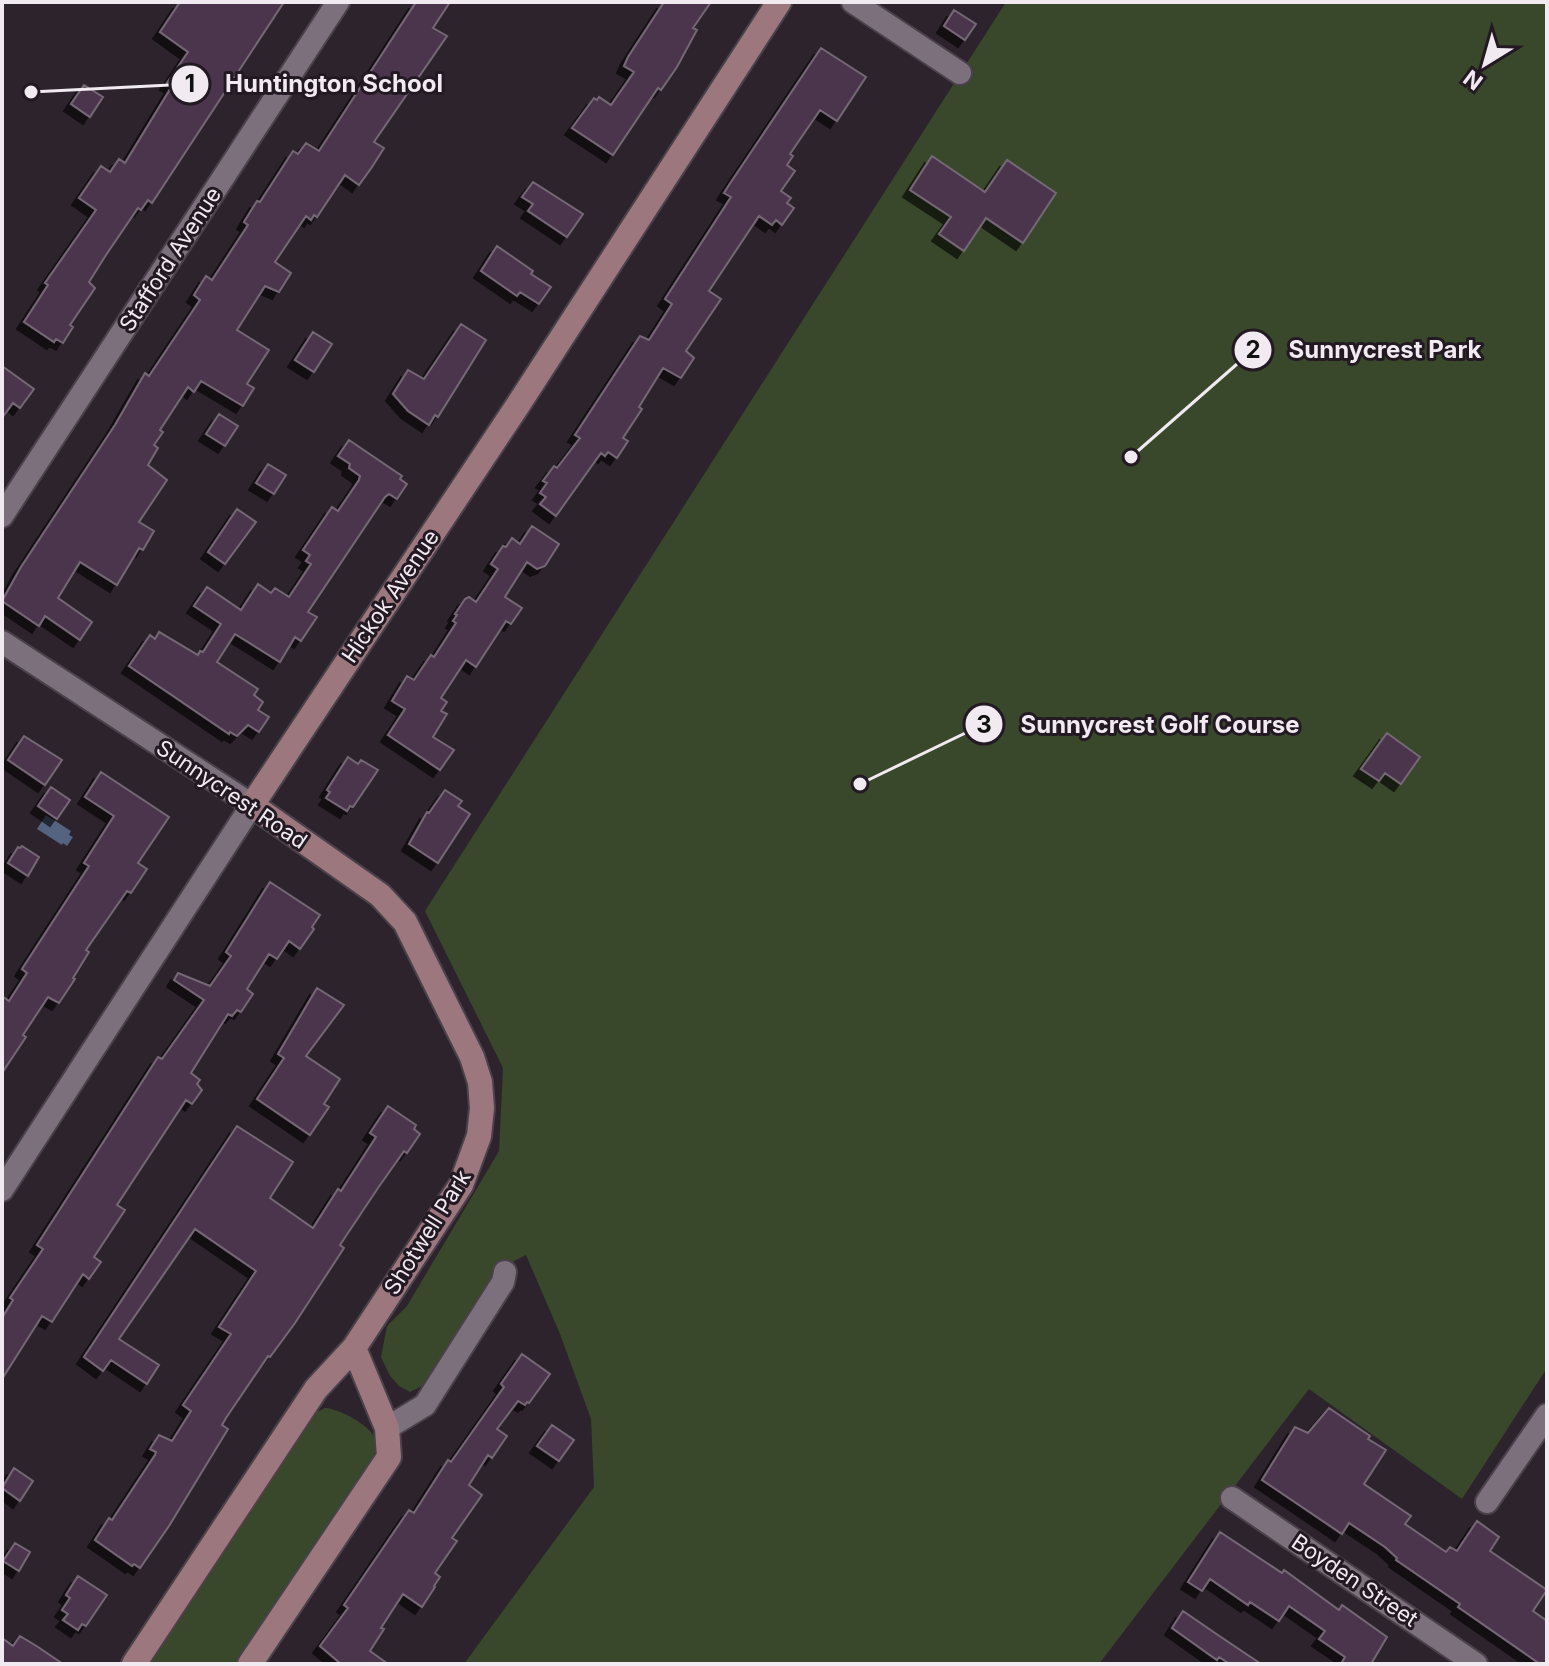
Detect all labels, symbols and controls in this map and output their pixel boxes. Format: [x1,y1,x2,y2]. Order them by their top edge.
north arrow [1445,24,1525,104]
callout: Huntington School [170,60,459,108]
text: N [1458,65,1487,95]
text: 1 [185,69,195,98]
text: Huntington School [225,69,443,98]
street label: Stafford Avenue [114,182,226,336]
callout: Sunnycrest Park [1233,326,1498,374]
text: 2 [1245,335,1261,364]
text: Sunnycrest Park [1289,335,1482,364]
street label: Hickok Avenue [336,525,444,667]
callout: Sunnycrest Golf Course [964,700,1315,748]
text: 3 [976,710,992,739]
text: Sunnycrest Golf Course [1020,710,1300,739]
street label: Sunnycrest Road [152,734,312,854]
street label: Shotwell Park [378,1165,476,1299]
street label: Boyden Street [1287,1528,1423,1632]

